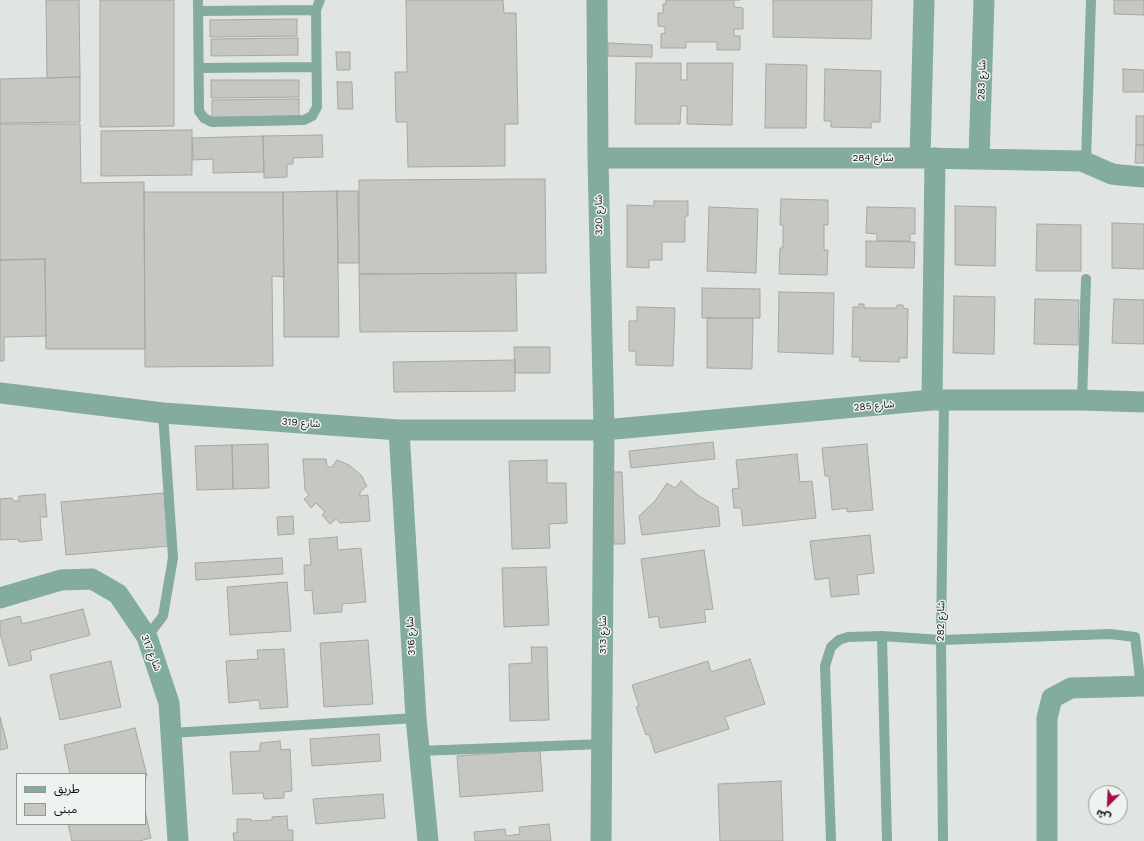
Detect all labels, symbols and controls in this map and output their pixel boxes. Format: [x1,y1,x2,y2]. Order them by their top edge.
street label: شارع 283 [975,60,989,100]
street label: شارع 284 [853,152,893,164]
street label: شارع 320 [593,195,605,235]
street label: شارع 285 [853,398,895,414]
street label: شارع 319 [281,416,321,430]
street label: شارع 282 [935,601,947,641]
street label: شارع 316 [404,616,418,656]
street label: شارع 313 [597,616,609,654]
street label: شارع 317 [138,633,164,673]
legend [16,773,146,825]
text: طريق [54,782,80,796]
north arrow [1088,785,1128,825]
text: مبنى [54,802,77,816]
text: ش [1094,807,1113,825]

